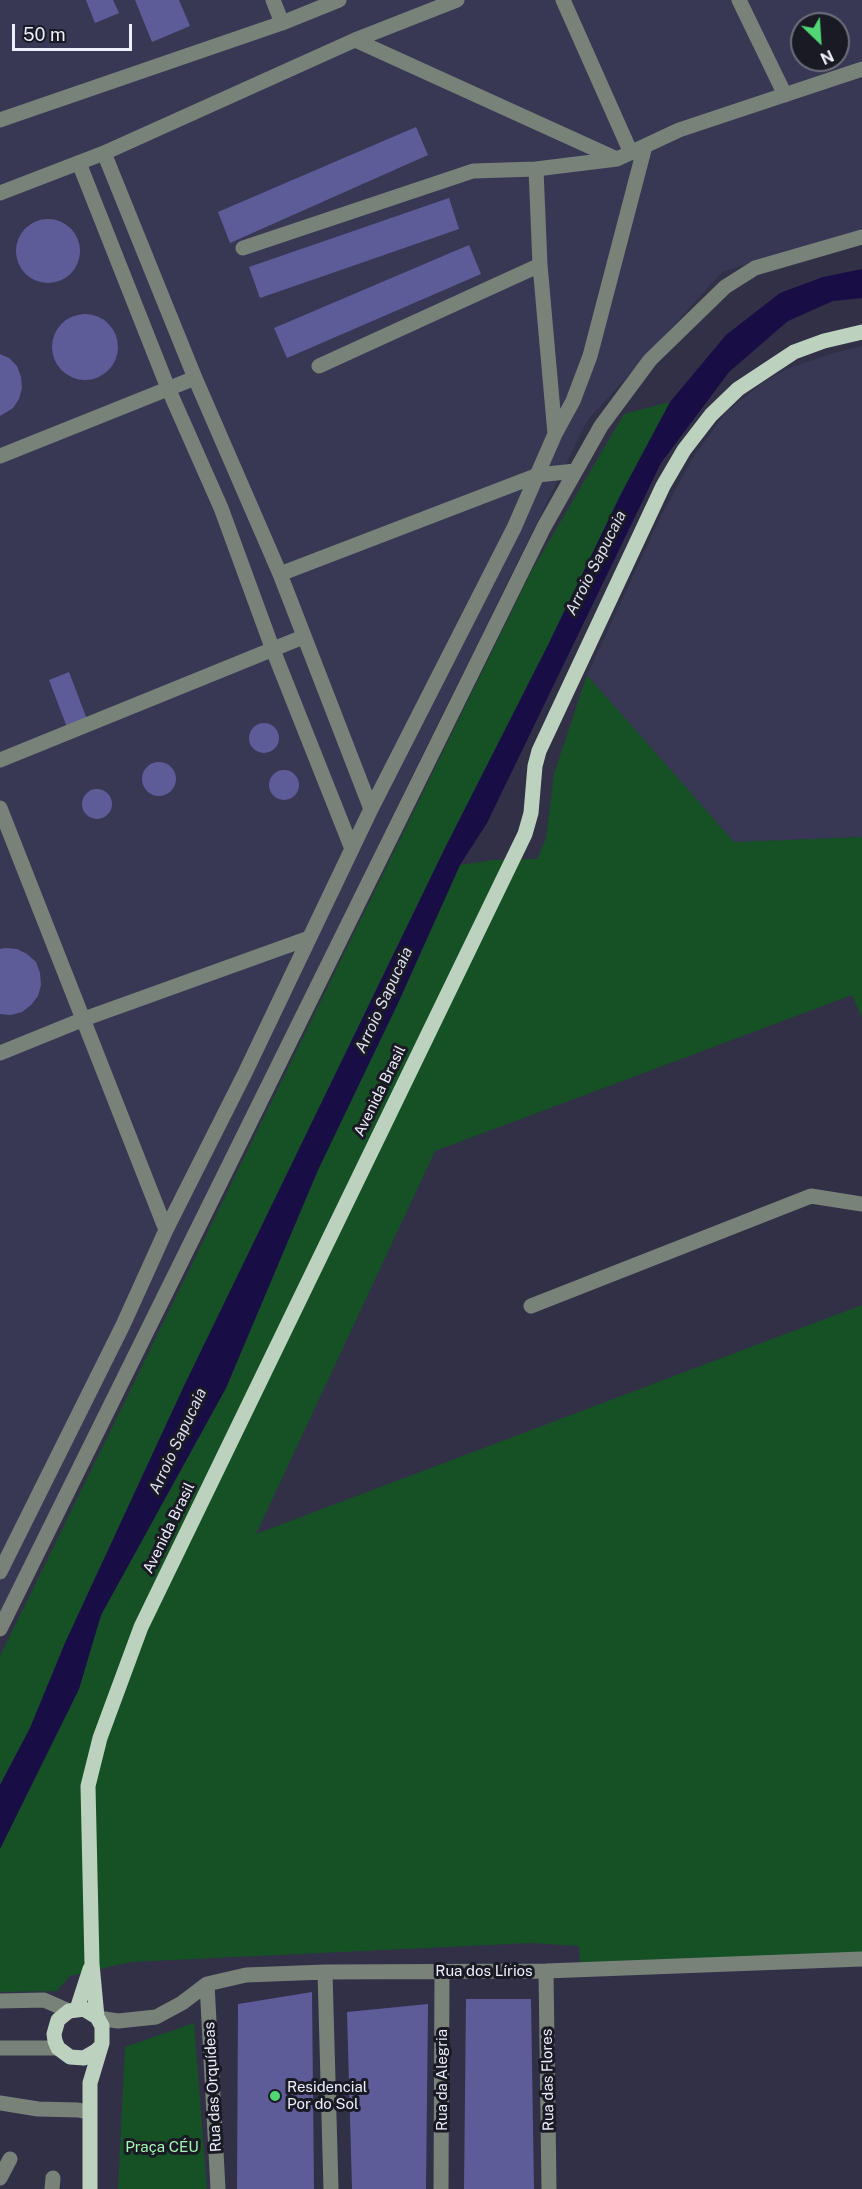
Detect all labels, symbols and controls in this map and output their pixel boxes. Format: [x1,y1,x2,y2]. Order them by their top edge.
scale bar [15,12,135,50]
north arrow [790,12,850,72]
text: 50 m [23,24,66,45]
text: N [817,46,837,68]
water label: Arroio Sapucaia [561,508,631,618]
water label: Arroio Sapucaia [351,944,417,1056]
street label: Avenida Brasil [350,1043,410,1139]
water label: Arroio Sapucaia [145,1385,211,1497]
street label: Avenida Brasil [139,1480,199,1576]
street label: Rua dos Lírios [435,1962,533,1980]
street label: Rua das Orquídeas [201,2021,225,2153]
street label: Rua da Alegria [433,2029,451,2131]
street label: Rua das Flores [538,2029,558,2131]
place label: Residencial Por do Sol [287,2078,367,2113]
marker: Residencial Por do Sol [268,2089,282,2103]
park label: Praça CÉU [125,2138,199,2156]

